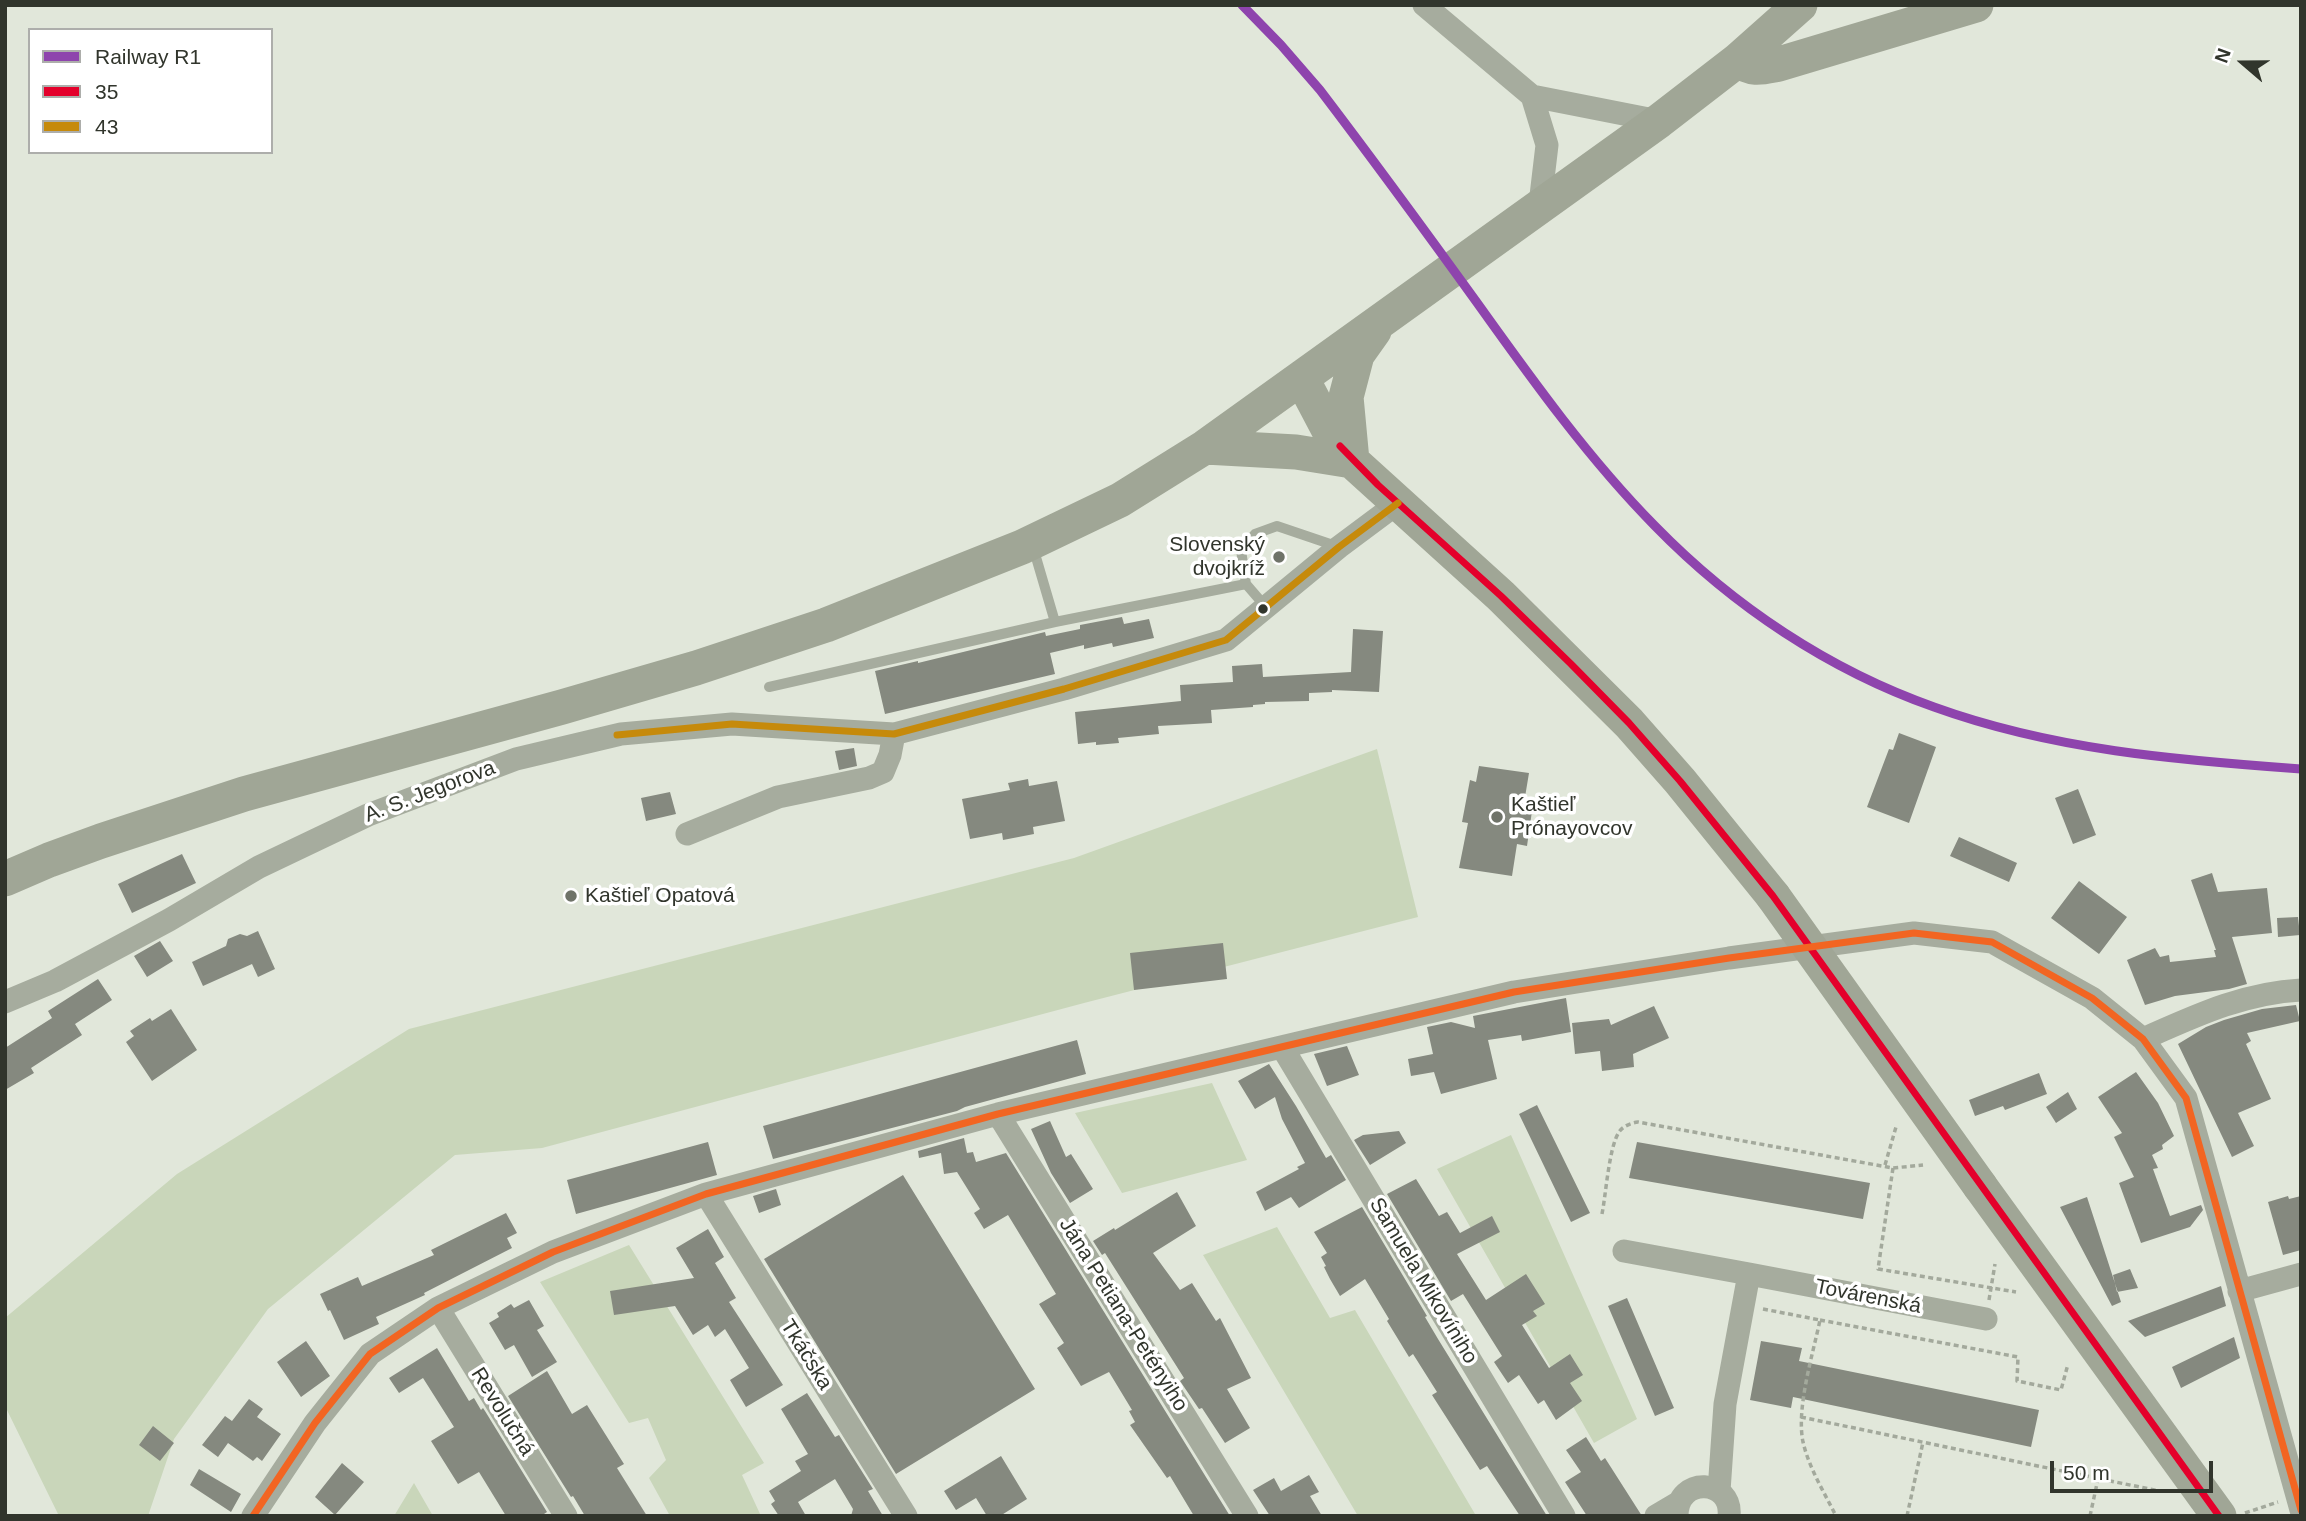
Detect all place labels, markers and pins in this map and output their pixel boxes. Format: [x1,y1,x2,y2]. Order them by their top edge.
place label: Slovenský dvojkríž [1169,532,1265,582]
marker: Slovenský dvojkríž [1271,549,1287,565]
unlabelled marker [1256,602,1270,616]
place label: Kaštieľ Prónayovcov [1511,792,1632,842]
marker: Kaštieľ Prónayovcov [1489,809,1505,825]
place label: Kaštieľ Opatová [585,883,735,909]
marker: Kaštieľ Opatová [563,888,579,904]

